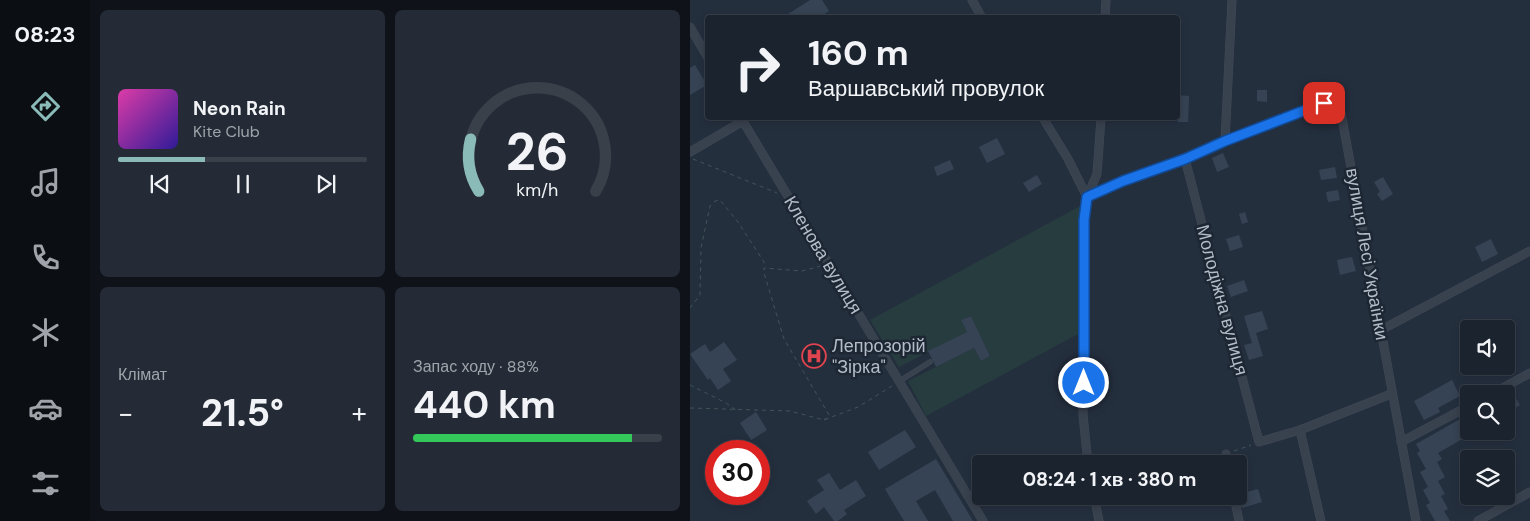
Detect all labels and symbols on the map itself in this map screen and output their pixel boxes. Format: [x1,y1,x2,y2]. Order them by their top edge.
pin [1303,82,1345,124]
street label: вулиця Лесі Українки [1340,166,1394,342]
street label: Кленова вулиця [778,192,868,318]
street label: Молодіжна вулиця [1190,222,1254,378]
place label: Лепрозорій "Зірка" [832,334,926,379]
hospital icon: Лепрозорій "Зірка" [801,343,827,369]
position arrow [1057,356,1109,408]
speed limit sign: 30 [705,440,770,505]

